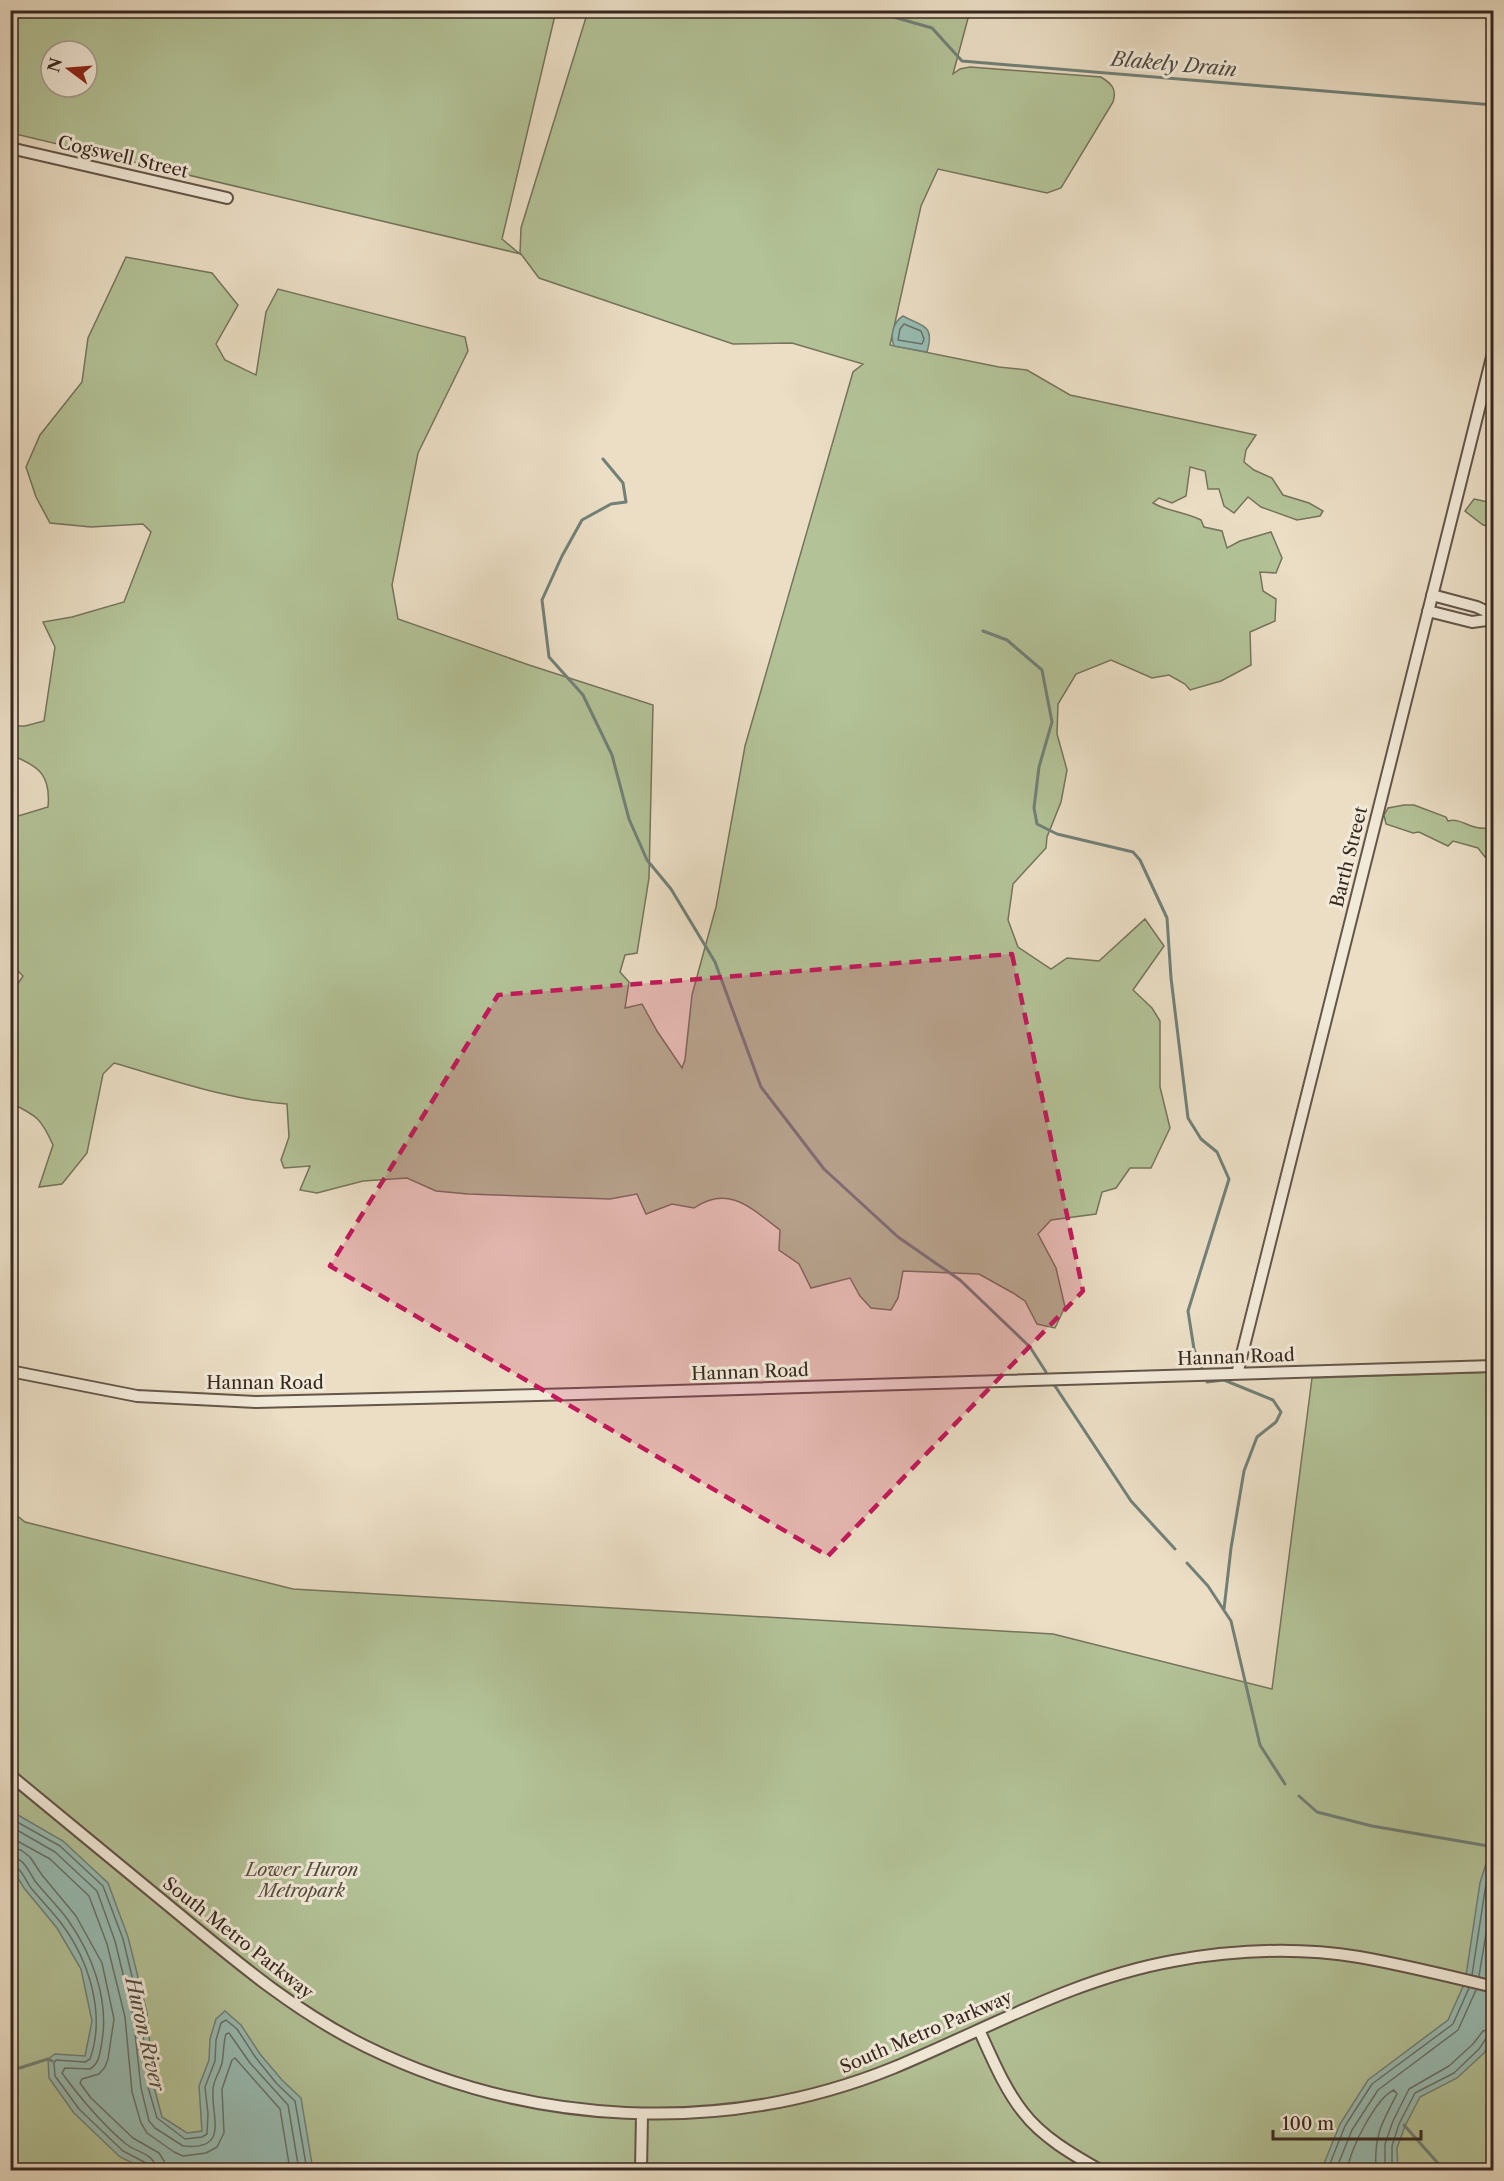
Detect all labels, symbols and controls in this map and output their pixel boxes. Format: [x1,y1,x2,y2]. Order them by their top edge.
north arrow [39,39,99,99]
water label: Blakely Drain [1108,46,1238,81]
text: N [43,55,66,74]
street label: Cogswell Street [56,131,191,183]
street label: Barth Street [1326,804,1372,910]
street label: Hannan Road [1177,1344,1295,1370]
street label: Hannan Road [691,1359,809,1385]
street label: Hannan Road [206,1372,324,1394]
park label: Lower Huron Metropark [244,1859,359,1902]
street label: South Metro Parkway [158,1872,318,2004]
water label: Huron River [120,1973,170,2095]
street label: South Metro Parkway [837,1985,1016,2078]
scale bar [1273,2103,1422,2141]
text: 100 m [1282,2113,1334,2135]

